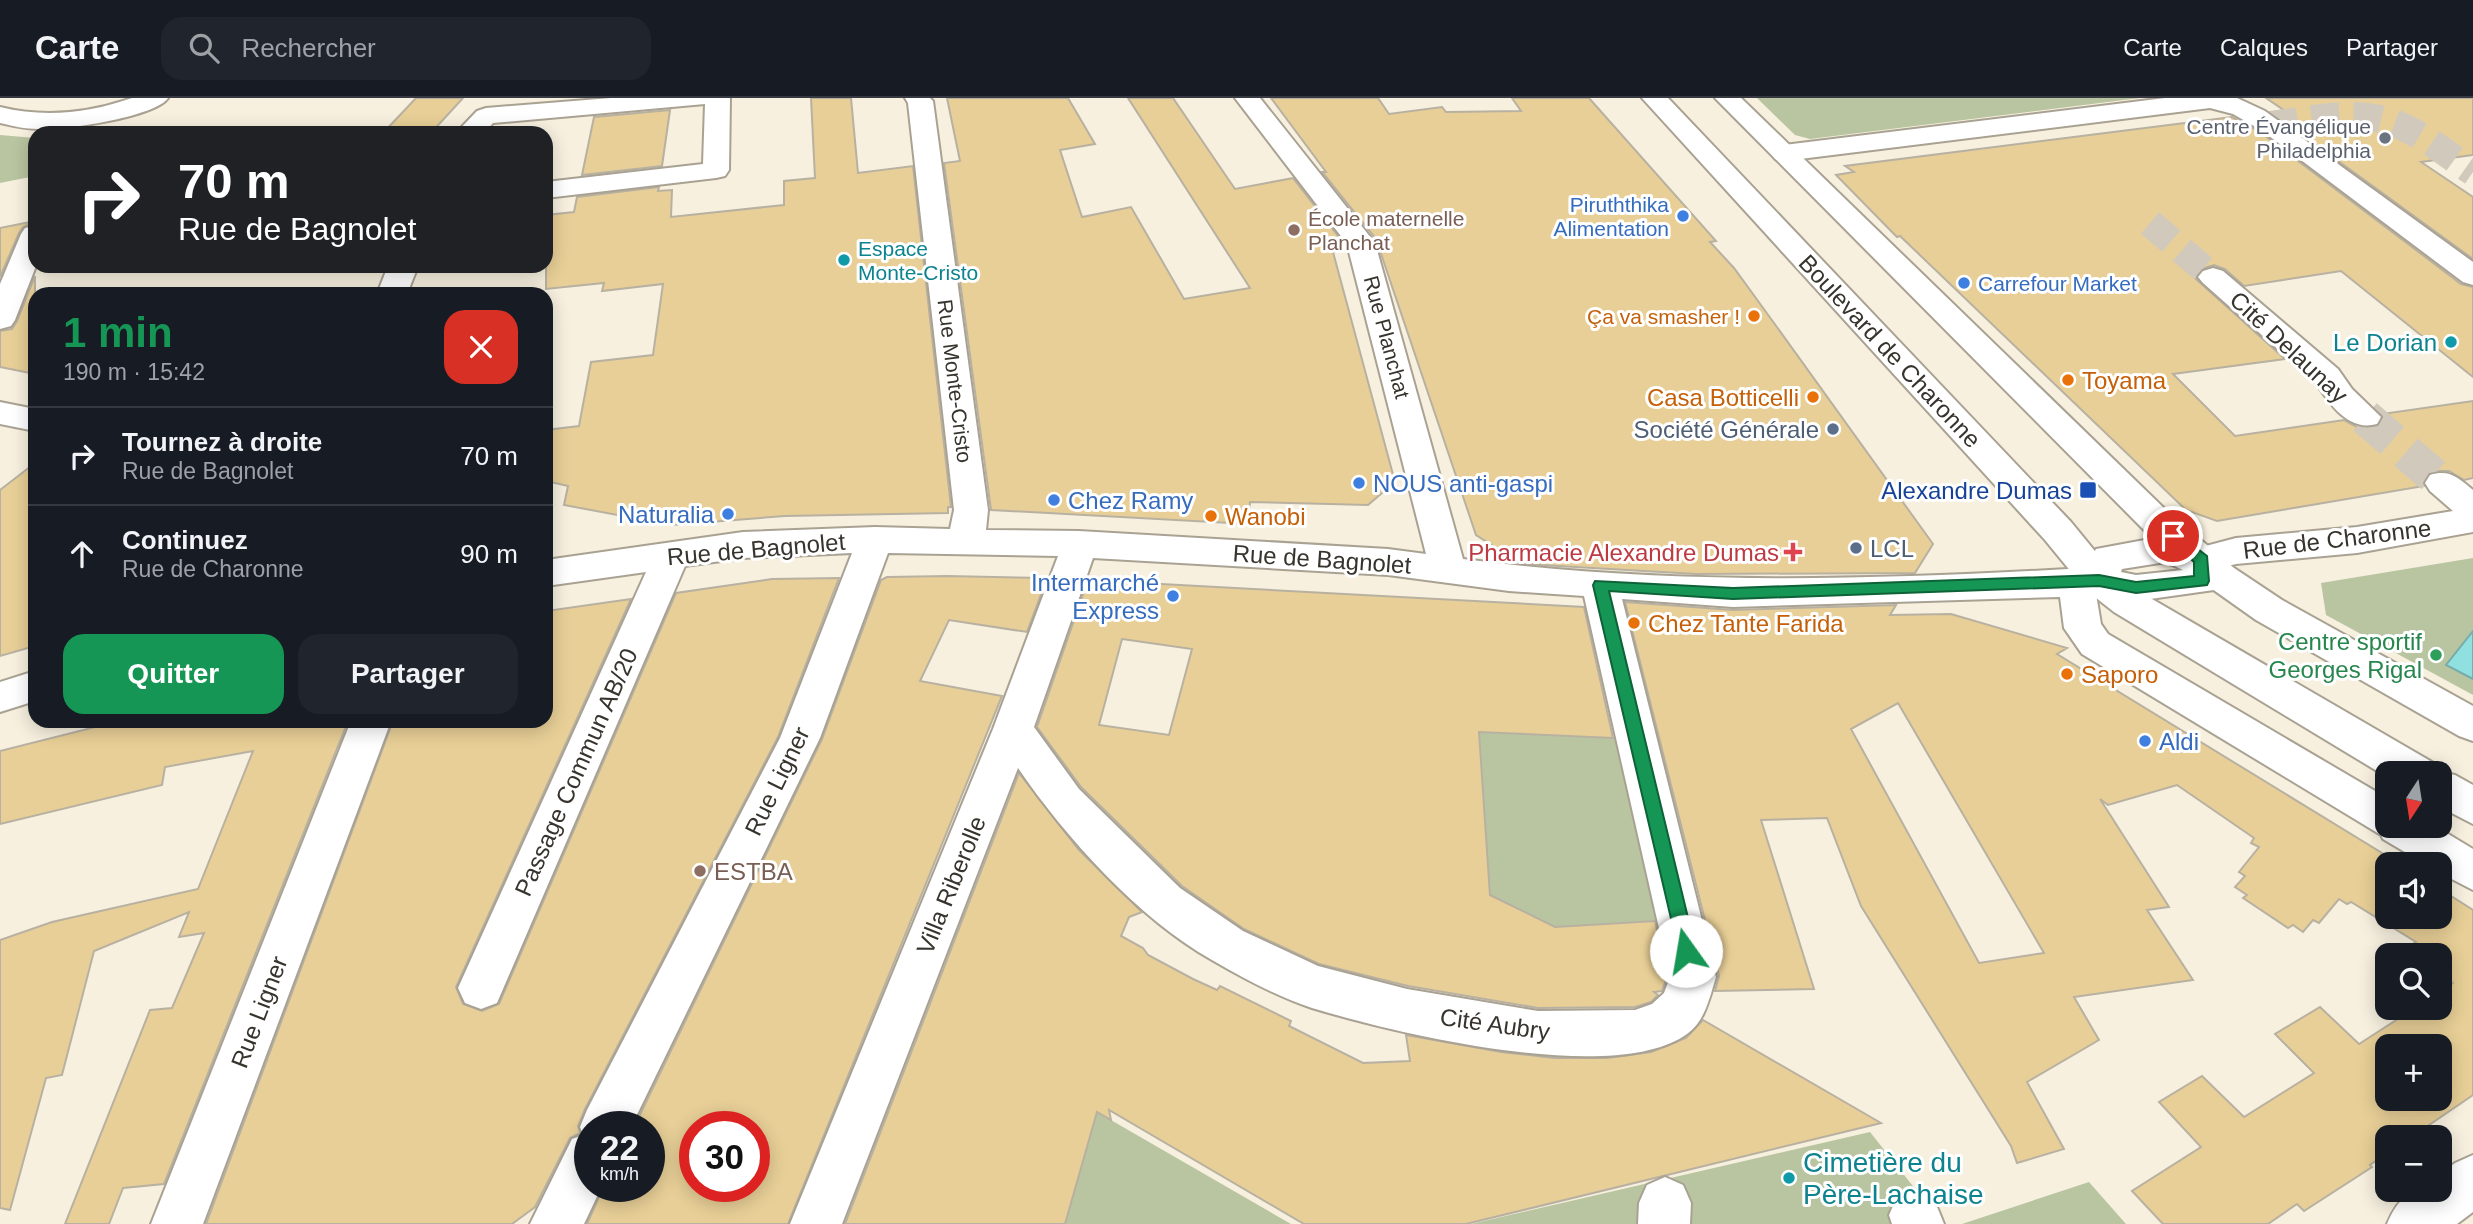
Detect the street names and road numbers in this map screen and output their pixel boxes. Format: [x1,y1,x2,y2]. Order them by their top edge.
street label: Boulevard de Charonne [1794,249,1986,453]
street label: Rue Planchat [1360,273,1414,401]
street label: Cité Delaunay [2225,286,2353,408]
street label: Rue Monte-Cristo [934,298,976,464]
street label: Rue de Charonne [2241,514,2433,564]
street label: Rue de Bagnolet [666,528,847,570]
street label: Rue de Bagnolet [1232,539,1412,579]
street label: Passage Commun AB/20 [509,644,643,900]
street label: Rue Ligner [739,722,815,840]
street label: Villa Riberolle [911,812,991,958]
street label: Rue Ligner [225,952,293,1072]
street label: Cité Aubry [1438,1003,1552,1045]

